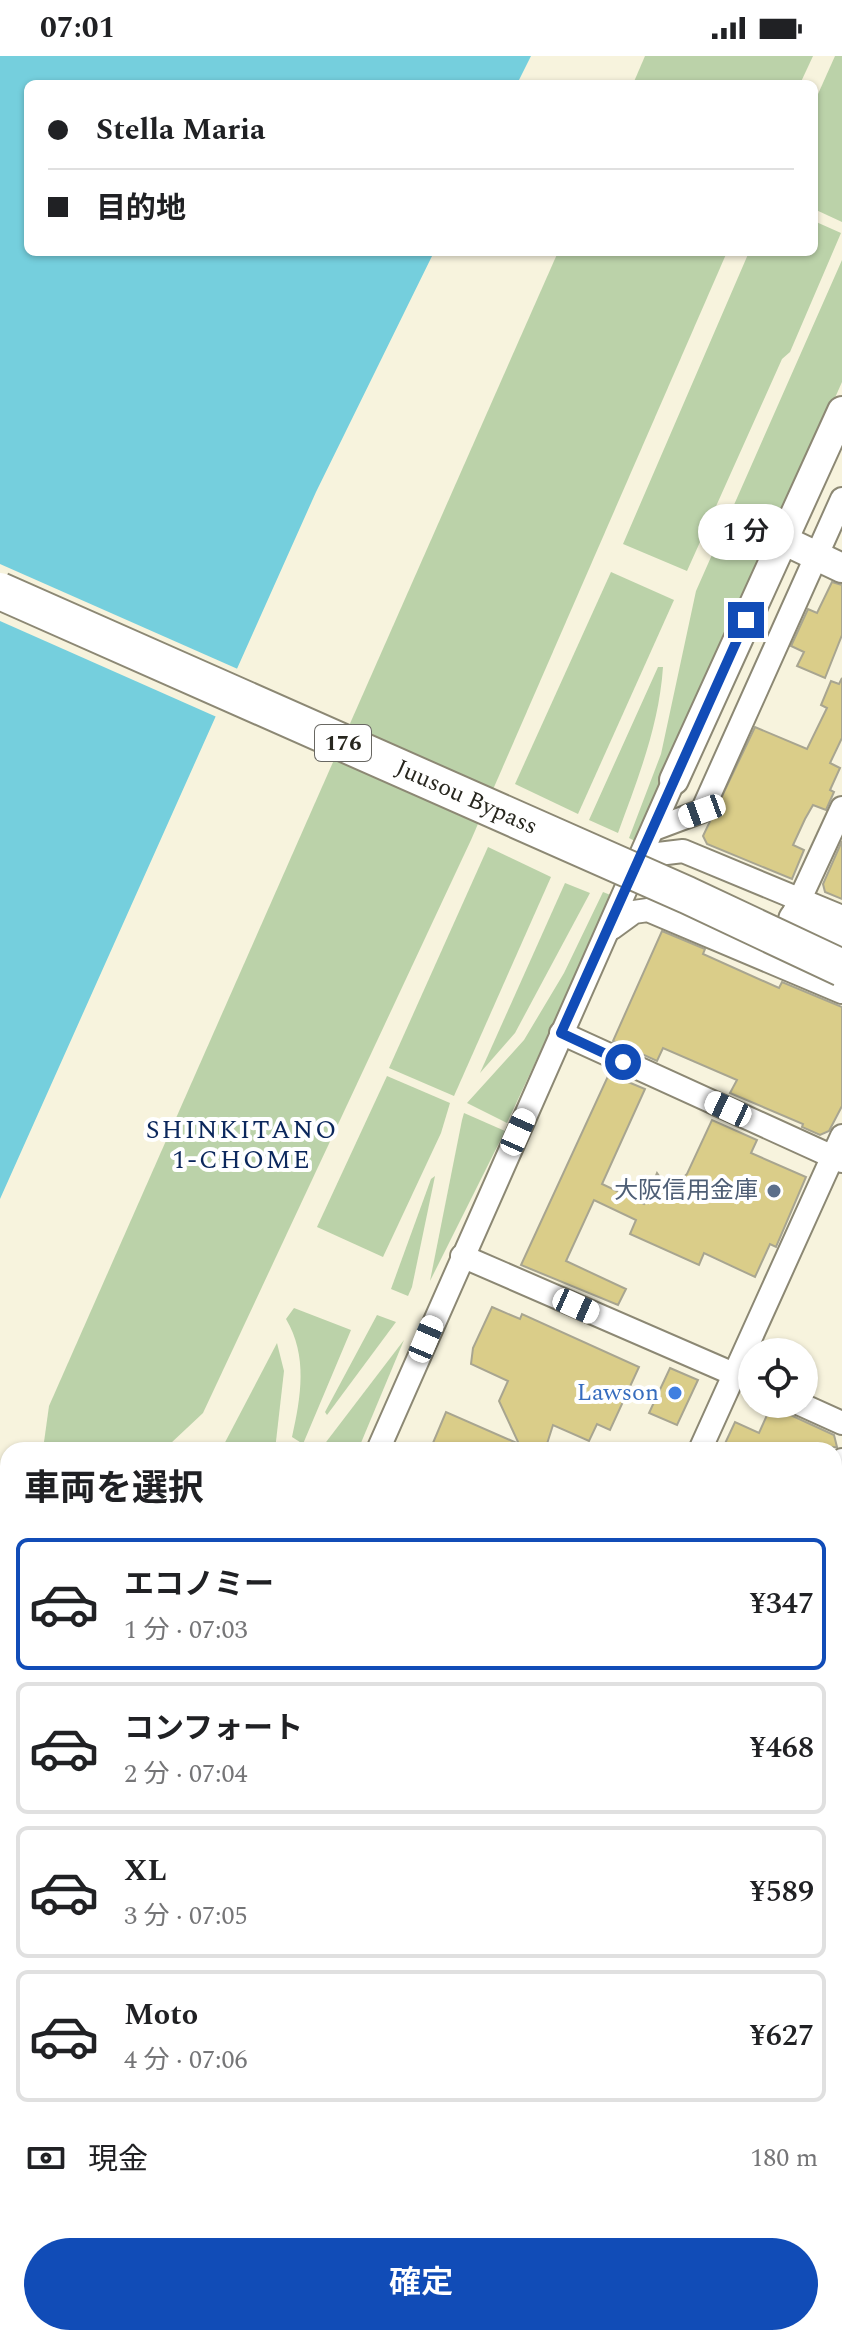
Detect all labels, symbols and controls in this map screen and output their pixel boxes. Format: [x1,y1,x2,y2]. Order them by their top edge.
text: 07:01 [40,5,115,51]
text: Stella Maria [96,107,266,153]
text: 目的地 [96,186,186,232]
callout: 1 分 [698,504,794,560]
text: 1 分 [723,512,769,552]
route end [728,602,764,638]
road number: 176 [315,725,371,761]
street label: Juusou Bypass [390,750,543,845]
car [675,792,729,830]
route start [605,1044,641,1080]
car [701,1088,755,1130]
car [497,1105,539,1159]
district label: SHINKITANO 1-CHOME [146,1110,338,1180]
place label: 大阪信用金庫 [614,1173,758,1209]
marker: 大阪信用金庫 [765,1182,783,1200]
car [549,1285,603,1327]
car [406,1312,446,1366]
map controls [738,1338,818,1418]
button: locate [738,1338,818,1418]
place label: Lawson [577,1375,659,1411]
marker: Lawson [666,1384,684,1402]
text: 車両を選択 [24,1462,204,1517]
text: エコノミー [124,1562,274,1608]
icon: car [28,1568,100,1640]
text: ¥347 [750,1581,814,1627]
text: 1 分 · 07:03 [124,1610,248,1650]
text: コンフォート [124,1706,303,1752]
icon: car [28,1712,100,1784]
text: ¥468 [750,1725,814,1771]
text: 2 分 · 07:04 [124,1754,248,1794]
text: XL [124,1848,167,1894]
icon: car [28,1856,100,1928]
text: ¥589 [750,1869,814,1915]
text: 3 分 · 07:05 [124,1896,248,1936]
text: Moto [124,1992,198,2038]
icon: car [28,2000,100,2072]
text: ¥627 [750,2013,814,2059]
text: 4 分 · 07:06 [124,2040,248,2080]
icon: cash [24,2136,68,2180]
text: 現金 [88,2137,148,2183]
text: 180 m [750,2138,818,2178]
button: 確定 [24,2238,818,2330]

